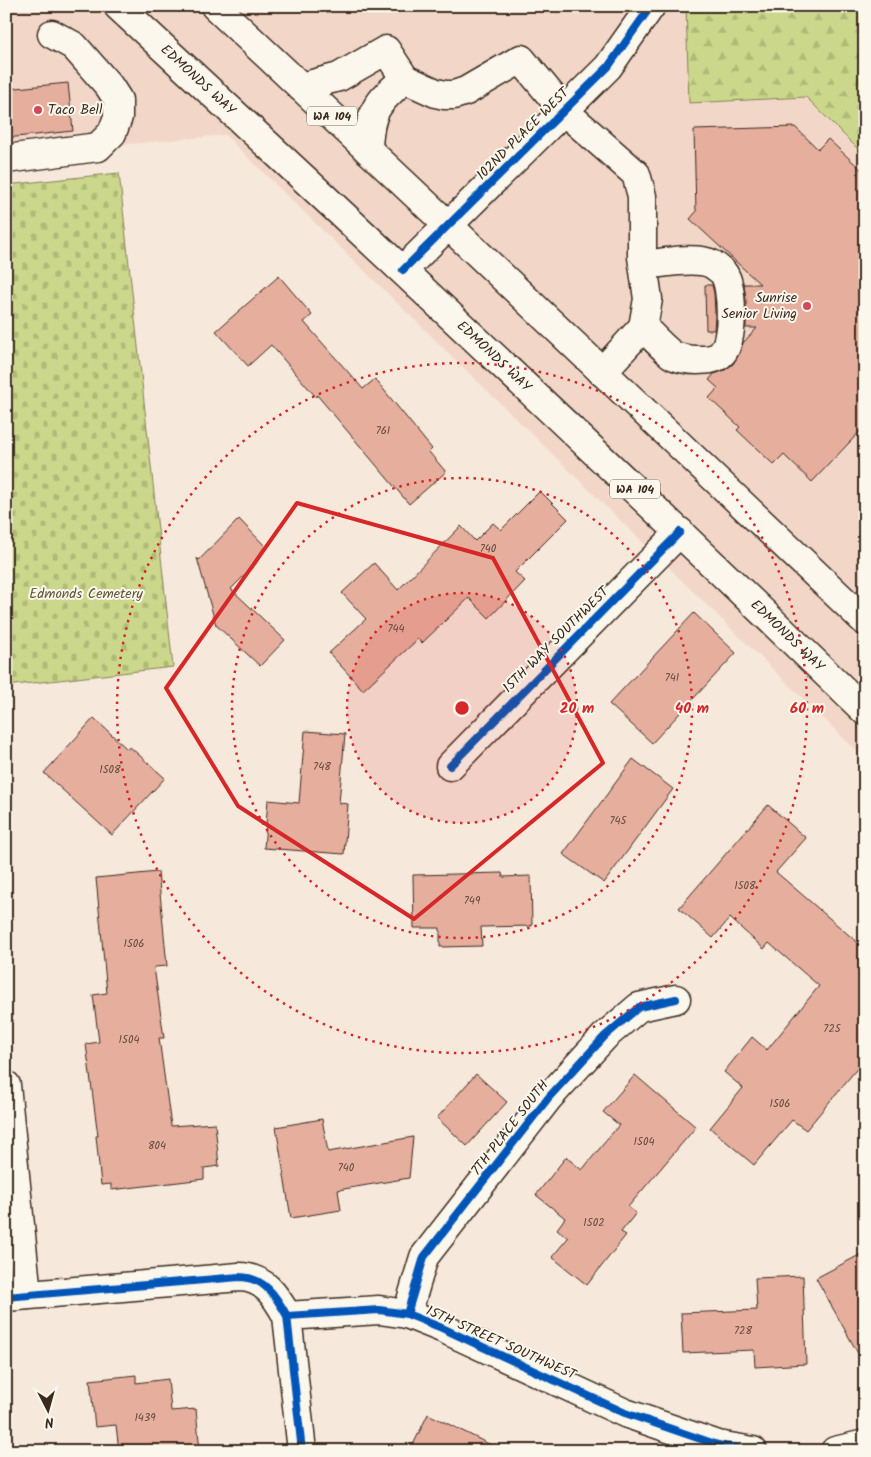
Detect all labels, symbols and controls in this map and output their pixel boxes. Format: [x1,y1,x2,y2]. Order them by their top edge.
street label: EDMONDS WAY [155,39,241,121]
street label: 102ND PLACE WEST [471,81,576,186]
place label: Taco Bell [48,99,103,121]
marker: Taco Bell [32,104,44,116]
road number: WA 104 [307,106,357,125]
place label: Sunrise Senior Living [722,287,798,325]
marker: Sunrise Senior Living [801,300,813,312]
street label: EDMONDS WAY [451,316,537,398]
house number: 761 [376,422,390,440]
road number: WA 104 [610,479,660,498]
house number: 740 [480,540,497,558]
street label: 15TH WAY SOUTHWEST [498,581,615,698]
park label: Edmonds Cemetery [29,583,143,605]
street label: EDMONDS WAY [745,595,830,678]
house number: 744 [387,620,405,638]
house number: 741 [665,669,679,687]
text: 20 m [560,697,594,721]
text: 40 m [675,697,709,721]
text: 60 m [790,697,824,721]
centre of rings [453,699,471,717]
house number: 748 [313,758,331,776]
house number: 1508 [99,761,121,779]
house number: 745 [609,812,628,830]
house number: 1508 [734,877,756,895]
house number: 749 [464,892,481,910]
house number: 1506 [124,935,144,953]
house number: 725 [823,1020,842,1038]
house number: 1504 [119,1031,139,1049]
street label: 7TH PLACE SOUTH [466,1075,554,1181]
house number: 1506 [770,1095,790,1113]
house number: 1504 [634,1133,654,1151]
house number: 804 [148,1137,166,1155]
house number: 740 [338,1159,355,1177]
house number: 1502 [583,1214,605,1232]
street label: 15TH STREET SOUTHWEST [422,1300,581,1387]
house number: 728 [734,1322,752,1340]
north arrow [22,1384,72,1434]
house number: 1439 [134,1409,156,1427]
text: N [44,1411,55,1433]

